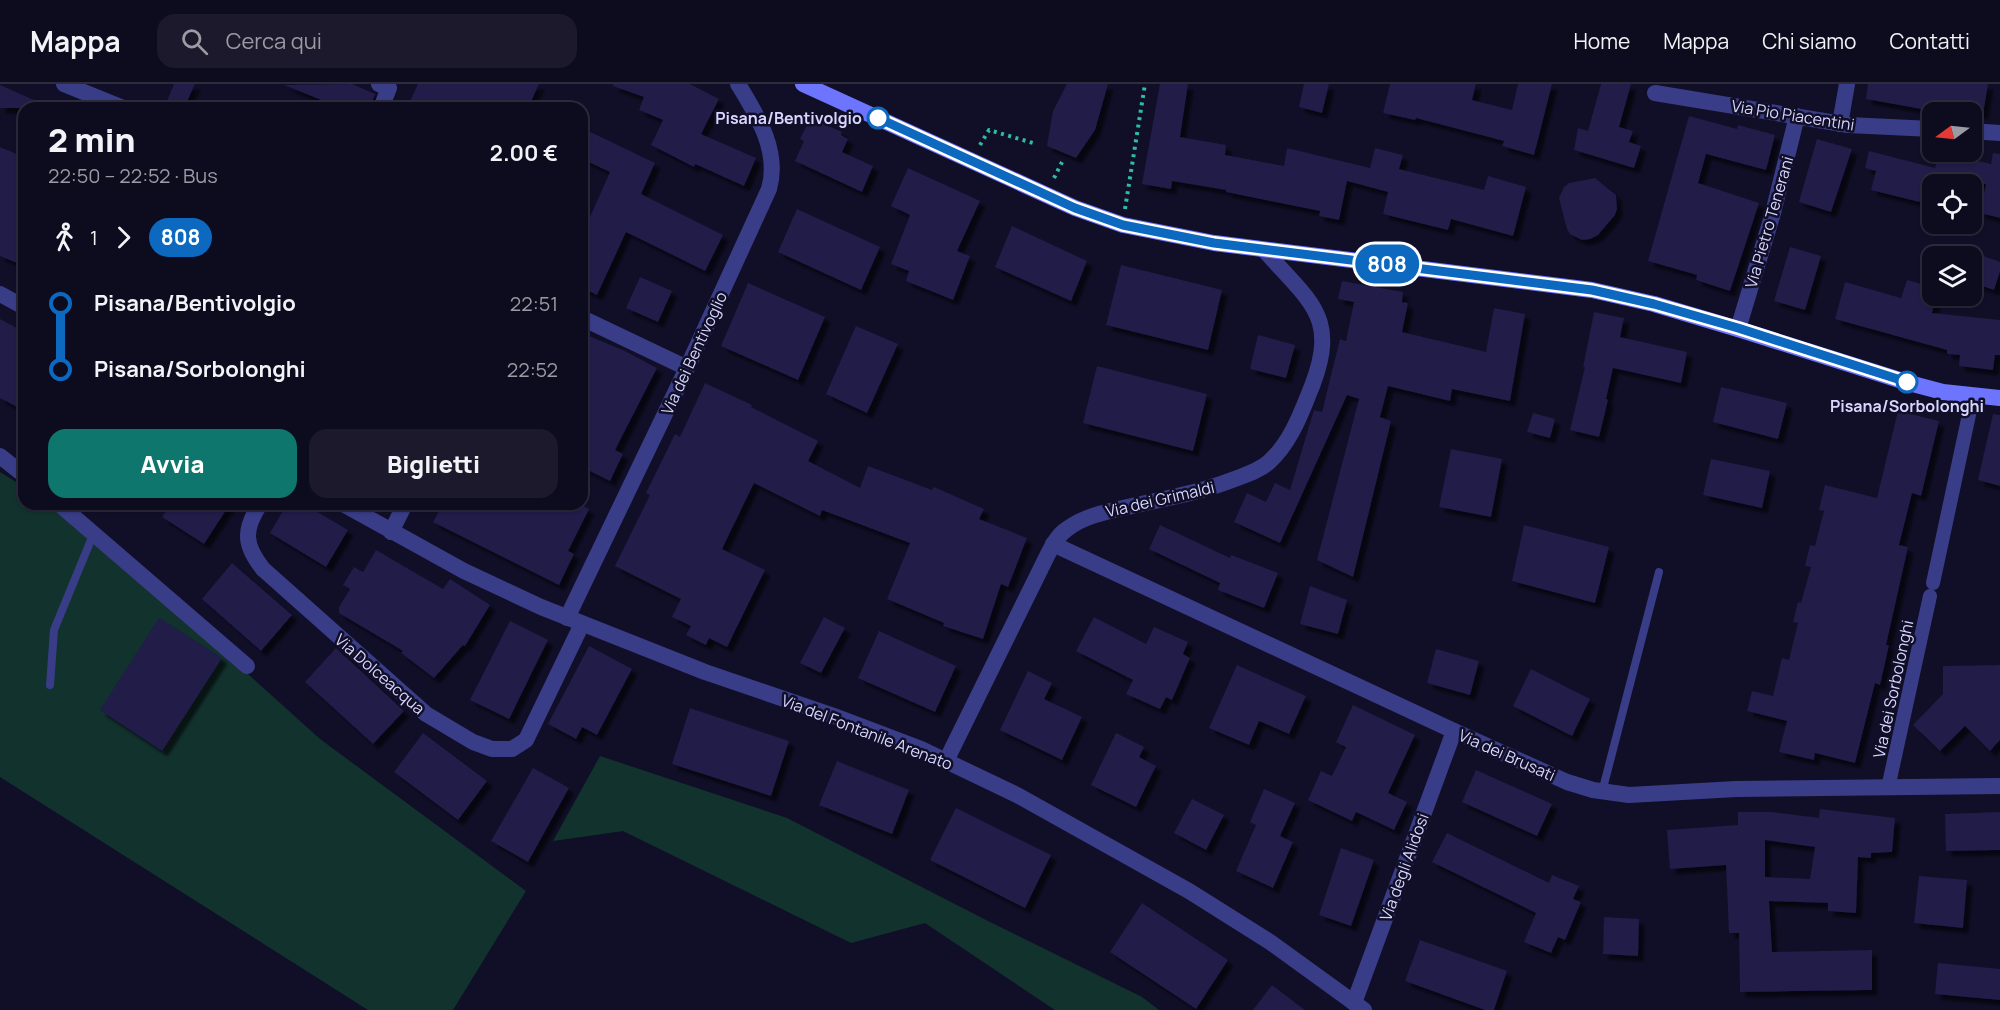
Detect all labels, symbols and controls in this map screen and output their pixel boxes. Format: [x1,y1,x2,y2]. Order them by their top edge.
search box [157,14,577,68]
text: Mappa [30,22,121,60]
icon: search [178,25,211,58]
text: Cerca qui [226,26,322,56]
text: Home [1573,27,1630,55]
text: Mappa [1663,27,1729,55]
text: Chi siamo [1762,27,1857,55]
text: Contatti [1890,27,1970,55]
street label: Via Pio Piacentini [1730,94,1856,136]
north arrow [1922,102,1982,162]
map controls [1922,102,1982,306]
place label: Pisana/Bentivolgio [715,107,862,129]
marker: Pisana/Bentivolgio [867,107,889,129]
text: 2 min [48,117,136,162]
text: 2.00 € [490,138,558,168]
street label: Via Pietro Tenerani [1740,153,1798,291]
text: 22:50 – 22:52 · Bus [48,162,218,189]
button: locate [1922,174,1982,234]
icon: walk [48,221,81,254]
icon: forward [107,221,140,254]
text: 808 [161,223,200,251]
text: 1 [90,224,98,251]
line badge: 808 [1352,244,1422,284]
button: layers [1922,246,1982,306]
text: 808 [1367,250,1407,278]
text: Pisana/Bentivolgio [94,288,296,318]
street label: Via dei Bentivoglio [656,288,732,418]
text: 22:51 [510,290,558,317]
text: Pisana/Sorbolonghi [94,354,306,384]
text: 22:52 [507,356,558,383]
marker: Pisana/Sorbolonghi [1896,371,1918,393]
place label: Pisana/Sorbolonghi [1830,395,1984,417]
button: Avvia [48,429,297,498]
button: Biglietti [309,429,558,498]
street label: Via dei Grimaldi [1103,476,1217,522]
street label: Via dei Sorbolonghi [1868,618,1918,760]
street label: Via Dolceacqua [330,629,430,719]
street label: Via del Fontanile Arenato [778,689,956,775]
street label: Via dei Brusati [1455,724,1559,786]
street label: Via degli Alidosi [1374,810,1434,924]

